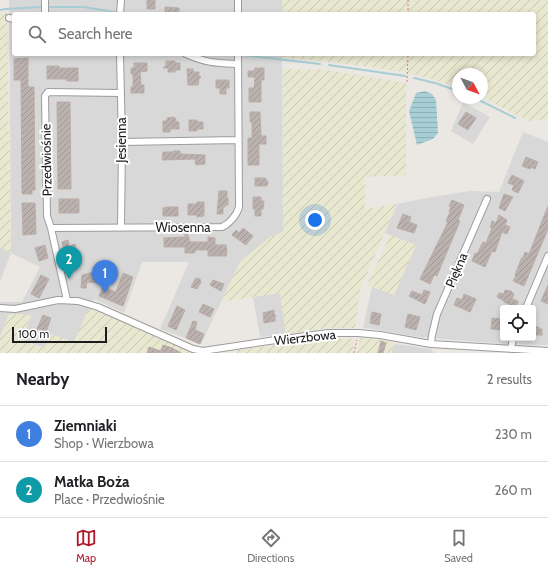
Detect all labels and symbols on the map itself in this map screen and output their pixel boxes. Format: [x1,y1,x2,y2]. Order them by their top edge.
north arrow [452,68,488,104]
street label: Jesienna [113,117,129,164]
street label: Przedwiośnie [37,123,55,196]
your location [305,210,325,230]
street label: Wiosenna [156,219,211,235]
pin: 2 [56,246,82,279]
street label: Piękna [442,250,471,290]
pin: 1 [92,260,118,293]
scale bar [12,325,107,344]
street label: Wierzbowa [273,326,337,348]

